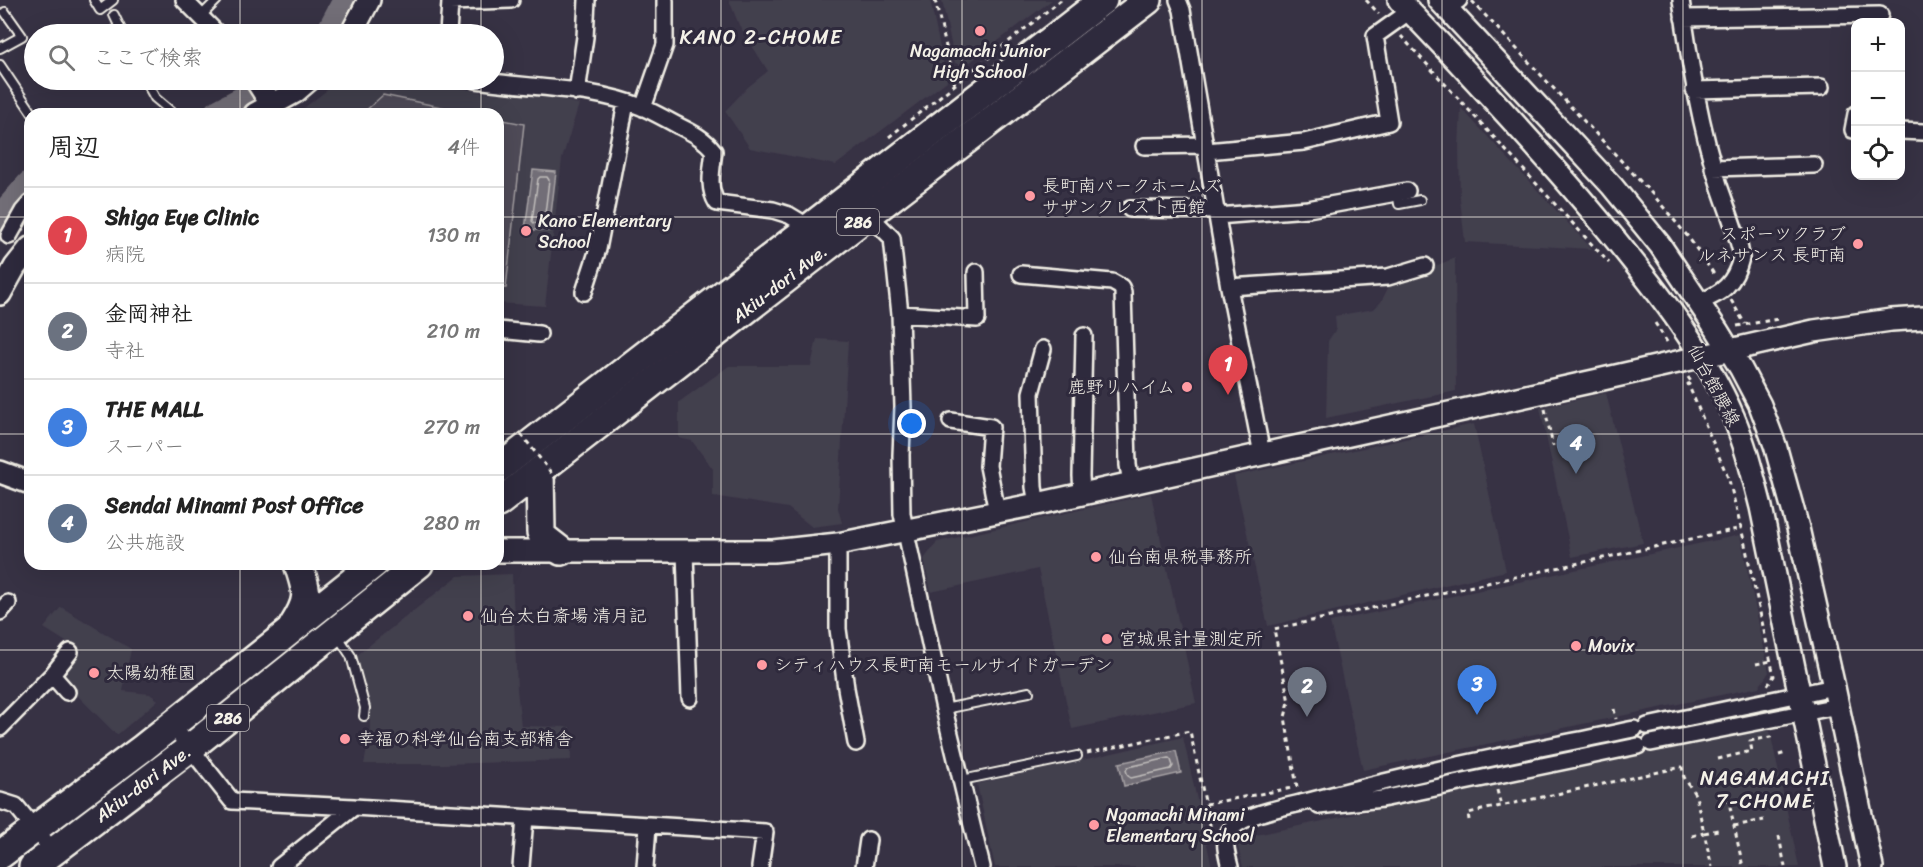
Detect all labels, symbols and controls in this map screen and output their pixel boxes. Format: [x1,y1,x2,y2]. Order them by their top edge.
map controls [1851,18,1905,180]
button: + [1851,18,1905,72]
district label: KANO 2-CHOME [679,20,843,55]
search box [24,24,504,90]
marker: Nagamachi Junior High School [973,24,987,38]
place label: Nagamachi Junior High School [910,35,1052,88]
text: ここで検索 [93,38,203,77]
icon: search [45,41,78,74]
button: − [1851,72,1905,126]
text: 周辺 [48,124,100,170]
button: locate [1851,126,1905,180]
text: 4件 [448,130,480,165]
place label: 長町南パークホームズ サザンクレスト西館 [1042,170,1221,223]
marker: 長町南パークホームズ サザンクレスト西館 [1023,189,1037,203]
text: Shiga Eye Clinic [105,198,259,237]
place label: Kano Elementary School [538,205,672,258]
road number: 286 [837,209,879,235]
text: 1 [63,218,72,253]
text: 130 m [427,218,480,253]
place label: スポーツクラブ ルネサンス 長町南 [1697,218,1846,271]
marker: Kano Elementary School [519,224,533,238]
street label: Akiu-dori Ave. [724,236,835,332]
text: 病院 [105,237,145,272]
marker: スポーツクラブ ルネサンス 長町南 [1851,237,1865,251]
text: 金岡神社 [105,294,193,333]
text: 2 [62,314,73,349]
text: 210 m [427,314,480,349]
text: 寺社 [105,333,145,368]
street label: 仙台館腰線 [1679,338,1749,432]
pin: 1 [1208,346,1248,395]
place label: 鹿野リハイム [1068,371,1175,403]
marker: 鹿野リハイム [1180,380,1194,394]
text: THE MALL [105,390,203,429]
your location [897,409,926,438]
text: 3 [62,410,73,445]
text: 270 m [424,410,480,445]
pin: 4 [1556,424,1596,474]
text: スーパー [105,429,184,464]
text: Sendai Minami Post Office [105,486,363,525]
text: 4 [61,506,74,541]
text: 280 m [423,506,480,541]
text: 公共施設 [105,525,185,560]
place label: 仙台南県税事務所 [1108,541,1252,573]
marker: 仙台南県税事務所 [1089,550,1103,564]
place label: 仙台太白斎場 清月記 [480,600,647,632]
marker: 仙台太白斎場 清月記 [461,609,475,623]
place label: 宮城県計量測定所 [1119,623,1263,655]
place label: Movix [1588,630,1635,662]
marker: 宮城県計量測定所 [1100,632,1114,646]
marker: Movix [1569,639,1583,653]
place label: シティハウス長町南モールサイドガーデン [774,649,1113,681]
place label: 太陽幼稚園 [106,657,196,689]
marker: シティハウス長町南モールサイドガーデン [755,658,769,672]
marker: 太陽幼稚園 [87,666,101,680]
pin: 3 [1458,666,1496,715]
pin: 2 [1288,668,1326,717]
road number: 286 [207,705,249,731]
place label: 幸福の科学仙台南支部精舎 [357,723,573,755]
marker: 幸福の科学仙台南支部精舎 [338,732,352,746]
street label: Akiu-dori Ave. [87,736,198,832]
district label: NAGAMACHI 7-CHOME [1700,761,1830,819]
place label: Ngamachi Minami Elementary School [1106,799,1255,852]
marker: Ngamachi Minami Elementary School [1087,818,1101,832]

